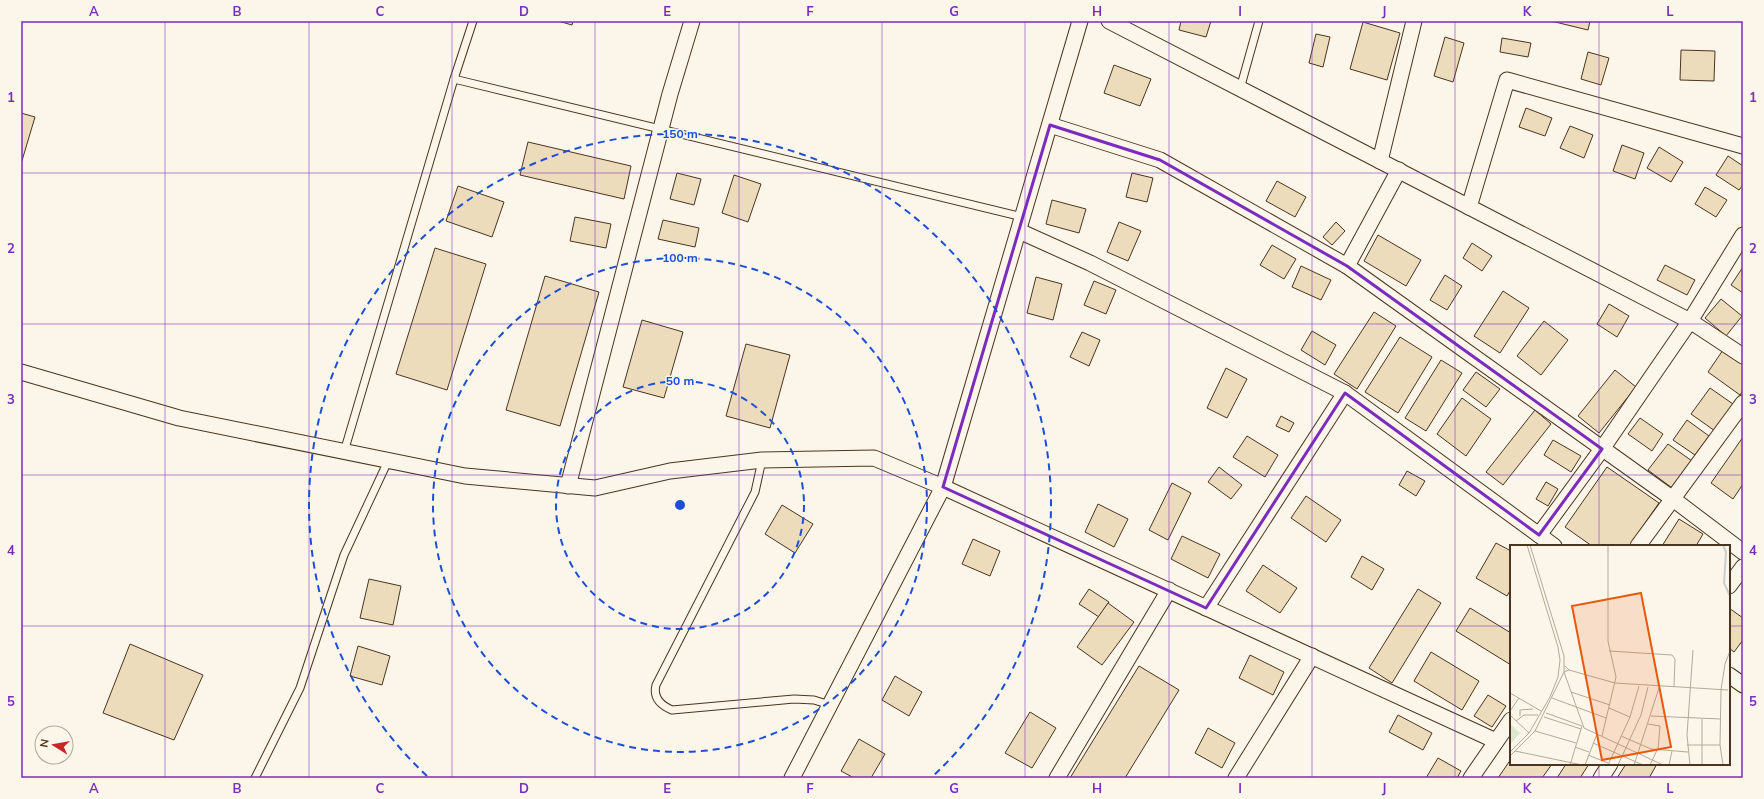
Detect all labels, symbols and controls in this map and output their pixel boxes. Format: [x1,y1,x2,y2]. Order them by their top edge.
text: A [89,3,99,19]
text: B [233,3,242,19]
text: C [376,3,385,19]
text: D [519,3,529,19]
text: E [663,3,671,19]
text: F [806,3,814,19]
text: G [949,3,959,19]
text: H [1092,3,1102,19]
text: I [1238,3,1242,19]
text: J [1382,3,1386,19]
text: K [1523,3,1533,19]
text: L [1666,3,1674,19]
text: 1 [7,89,15,105]
text: 1 [1749,89,1757,105]
text: 150 m [662,126,698,141]
text: 2 [7,240,15,256]
text: 2 [1749,240,1757,256]
text: 100 m [662,250,698,265]
text: 50 m [666,373,694,388]
text: 3 [7,391,15,407]
text: 3 [1749,391,1757,407]
centre of rings [673,498,687,512]
text: 4 [7,542,15,558]
text: 4 [1749,542,1757,558]
inset map [1510,545,1730,765]
text: 5 [7,693,15,709]
text: 5 [1749,693,1757,709]
north arrow [34,725,74,765]
text: N [37,738,52,749]
text: A [89,780,99,796]
text: B [233,780,242,796]
text: C [376,780,385,796]
text: D [519,780,529,796]
text: E [663,780,671,796]
text: F [806,780,814,796]
text: G [949,780,959,796]
text: H [1092,780,1102,796]
text: I [1238,780,1242,796]
text: J [1382,780,1386,796]
text: K [1523,780,1533,796]
text: L [1666,780,1674,796]

